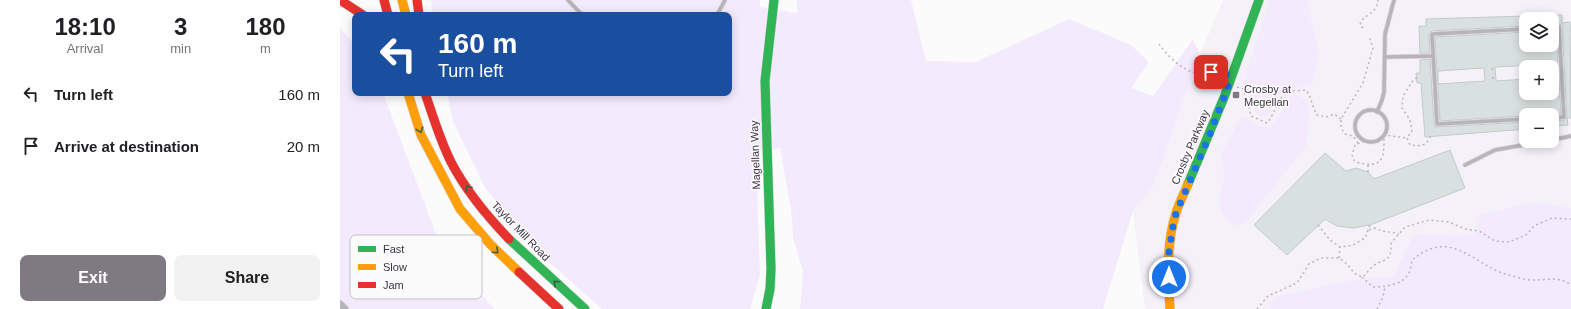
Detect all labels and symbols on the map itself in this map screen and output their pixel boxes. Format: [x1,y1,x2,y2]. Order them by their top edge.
pin [1194,55,1228,89]
place label: Crosby at Megellan [1244,83,1291,108]
marker: Crosby at Megellan [1231,90,1241,100]
street label: Crosby Parkway [1169,107,1211,186]
street label: Magellan Way [748,120,762,190]
one-way arrow [415,126,423,133]
one-way arrow [466,186,473,193]
street label: Taylor Mill Road [490,199,552,263]
legend [350,235,482,299]
text: Fast [383,243,404,255]
one-way arrow [491,246,499,253]
position arrow [1148,256,1190,298]
text: Slow [383,261,407,273]
text: Jam [383,279,404,291]
one-way arrow [554,281,561,288]

